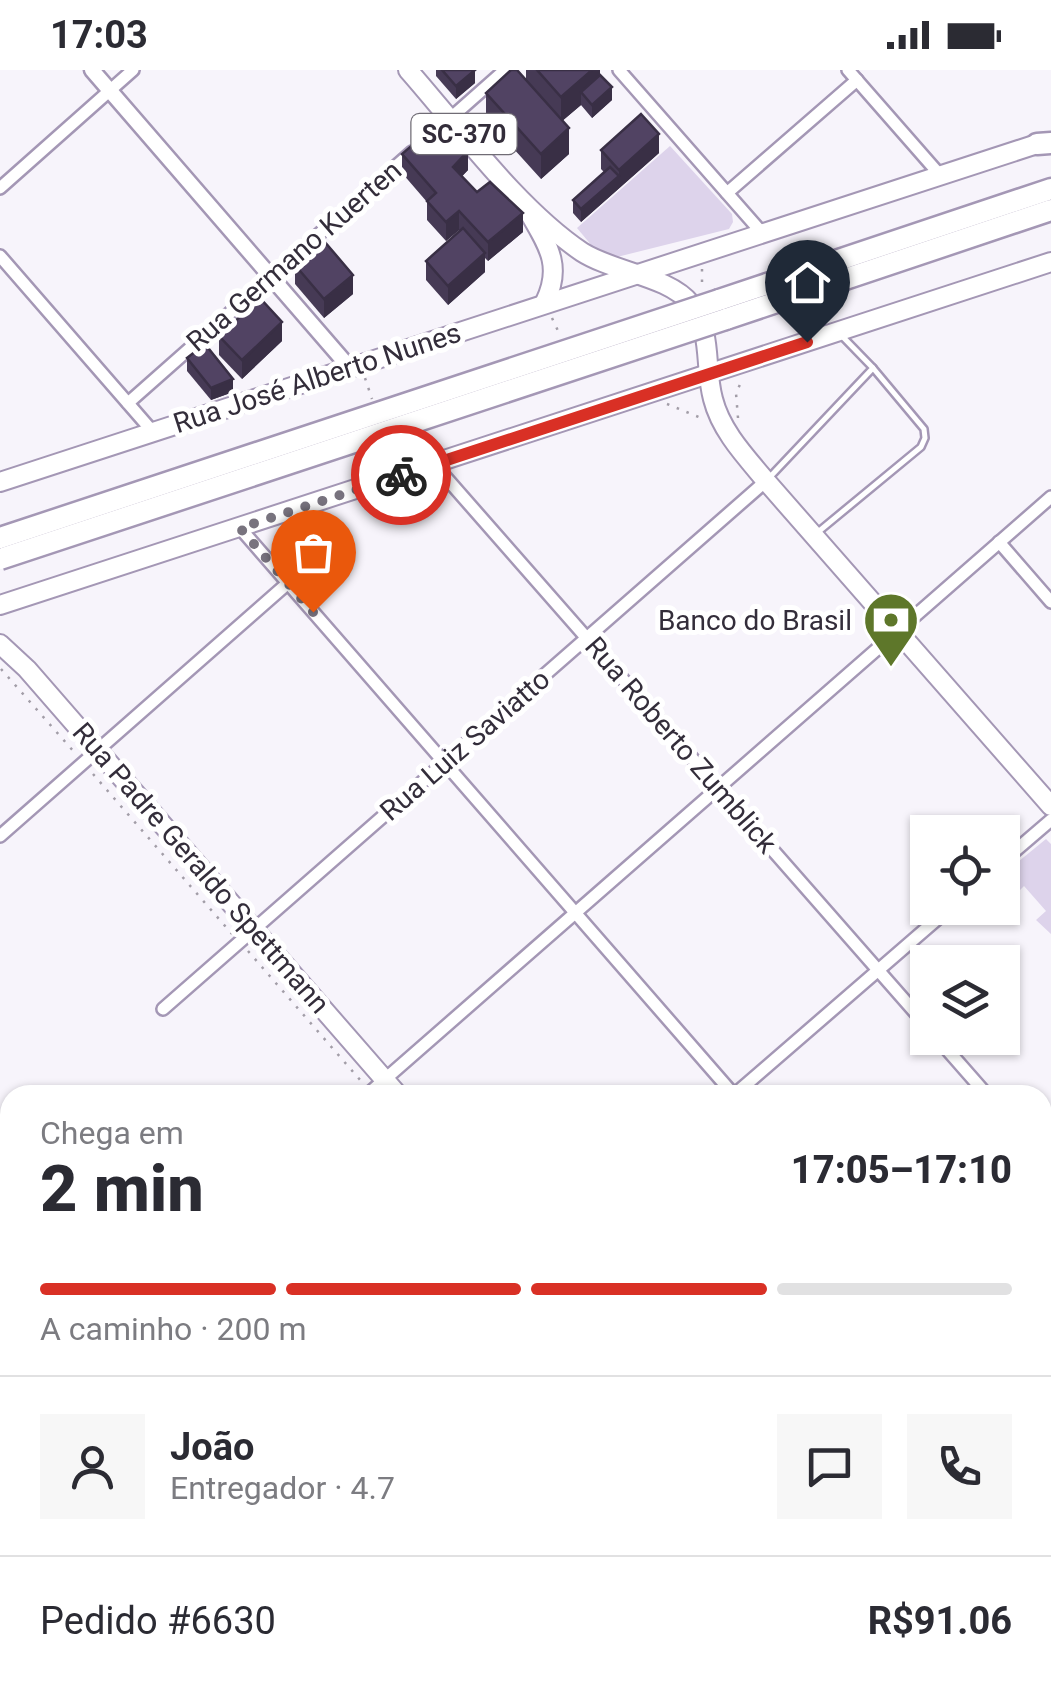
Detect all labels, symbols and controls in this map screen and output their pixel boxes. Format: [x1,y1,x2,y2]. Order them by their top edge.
text: 17:03 [50,13,148,57]
road number: SC-370 [412,114,516,154]
street label: Rua Germano Kuerten [180,154,408,358]
pin [765,240,850,343]
icon: home [780,255,835,310]
street label: Rua José Alberto Nunes [169,316,465,440]
courier [351,425,451,525]
icon: bike [374,448,429,503]
pin [271,510,356,613]
icon: bag [286,525,341,580]
bank icon: Banco do Brasil [861,590,921,669]
place label: Banco do Brasil [658,604,852,637]
street label: Rua Roberto Zumblick [578,630,784,860]
street label: Rua Luiz Saviatto [374,662,556,828]
street label: Rua Padre Geraldo Spettmann [66,716,336,1020]
map controls [910,815,1020,1055]
button: locate [910,815,1020,925]
button: layers [910,945,1020,1055]
text: Chega em [40,1114,184,1152]
text: 17:05–17:10 [791,1148,1012,1192]
text: 2 min [40,1151,204,1227]
text: A caminho · 200 m [40,1310,307,1348]
button: person [40,1414,145,1519]
button: chat [777,1414,882,1519]
button: phone [907,1414,1012,1519]
text: João [170,1425,254,1469]
text: Entregador · 4.7 [170,1469,395,1507]
text: Pedido #6630 [40,1599,276,1643]
text: R$91.06 [868,1599,1012,1643]

